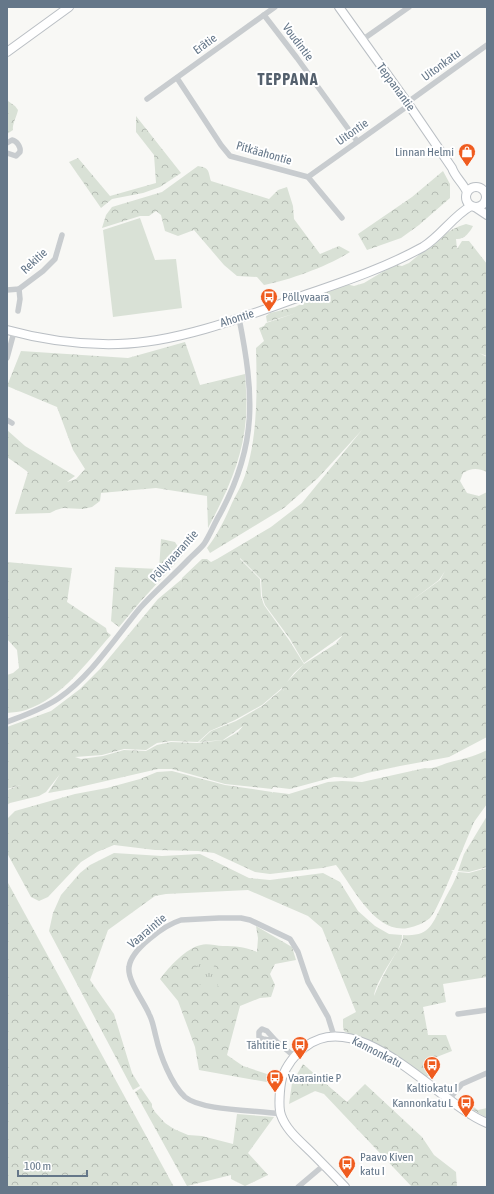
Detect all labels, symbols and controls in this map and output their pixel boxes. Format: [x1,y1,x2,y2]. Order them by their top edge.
street label: Voudintie [280,21,316,63]
street label: Erätie [191,31,219,57]
street label: Uitonkatu [419,46,463,84]
street label: Teppanantie [374,60,418,114]
district label: TEPPANA [257,70,319,88]
street label: Uitontie [333,116,371,148]
street label: Pitkäahontie [235,138,293,168]
shop icon: Linnan Helmi [457,142,477,167]
place label: Linnan Helmi [395,145,454,159]
street label: Rekitie [18,245,50,277]
bus stop icon: Pöllyvaara [259,287,279,312]
place label: Pöllyvaara [282,290,329,304]
street label: Ahontie [218,306,256,330]
street label: Pöllyvaarantie [147,527,201,585]
street label: Vaaraintie [125,911,169,951]
street label: Kannonkatu [350,1033,405,1071]
bus stop icon: Tähtitie E [290,1035,310,1060]
place label: Tähtitie E [247,1038,287,1052]
bus stop icon: Kaltiokatu I [422,1055,442,1080]
bus stop icon: Vaaraintie P [265,1068,285,1093]
place label: Vaaraintie P [288,1071,341,1085]
place label: Kaltiokatu I [406,1081,458,1095]
bus stop icon: Kannonkatu L [456,1093,476,1118]
place label: Kannonkatu L [392,1096,453,1110]
place label: Paavo Kiven katu I [360,1150,414,1178]
scale bar [18,1152,87,1178]
bus stop icon: Paavo Kiven katu I [337,1154,357,1179]
text: 100 m [24,1159,51,1173]

